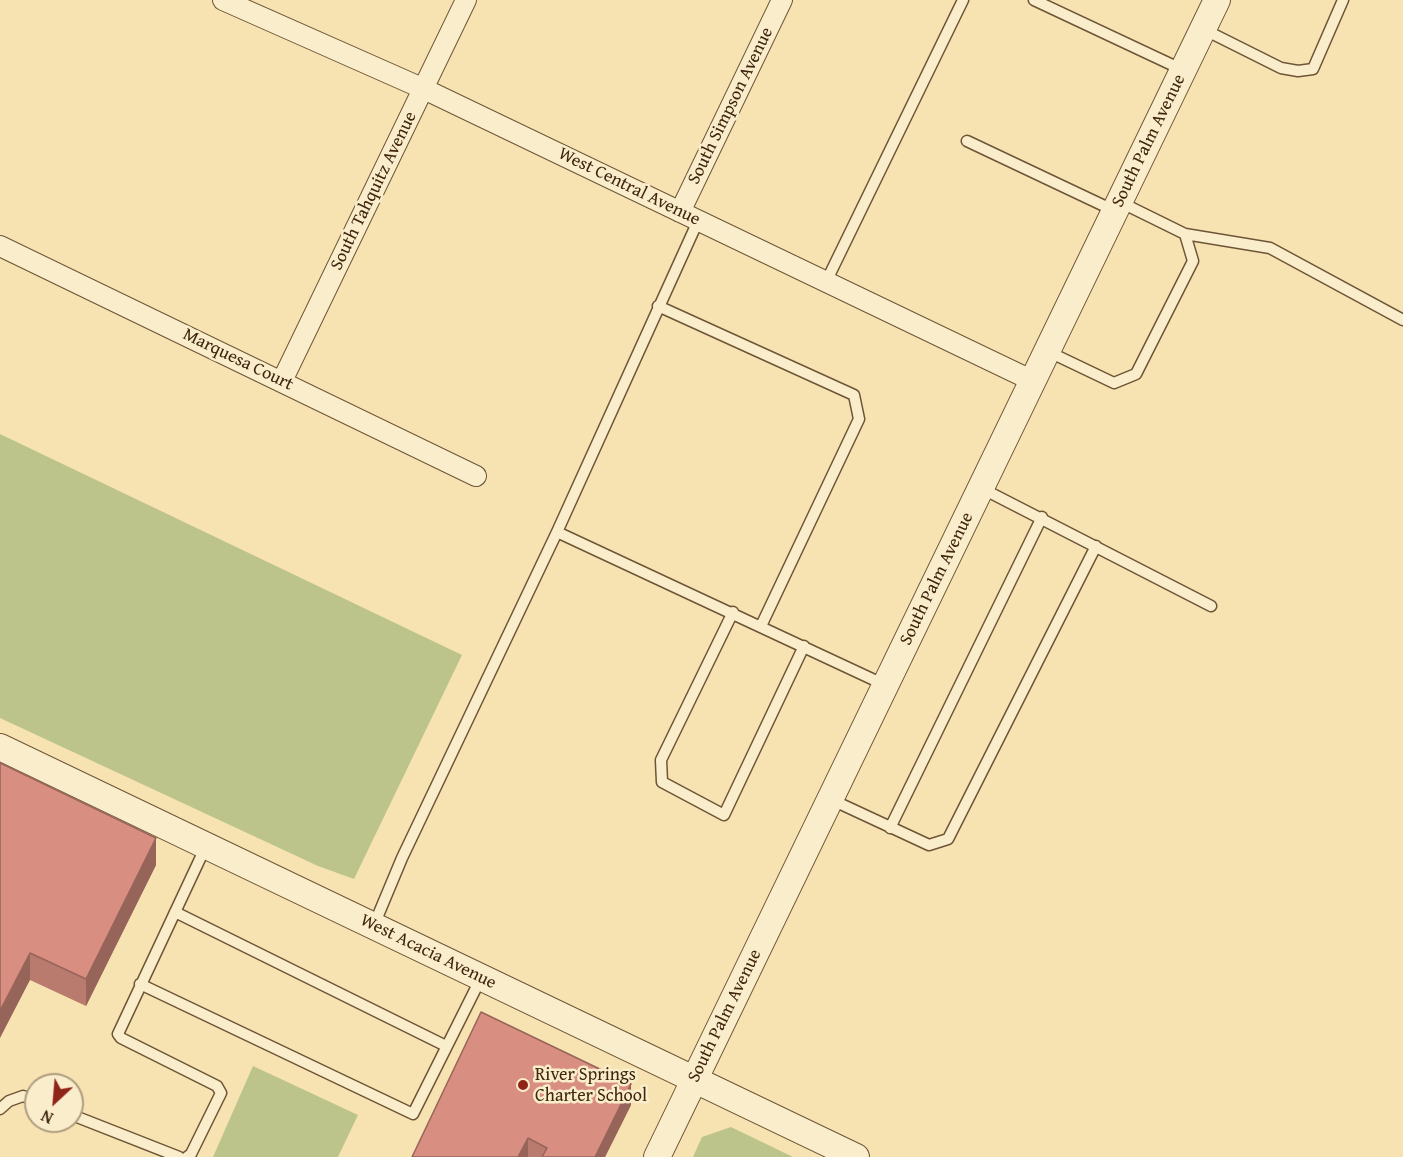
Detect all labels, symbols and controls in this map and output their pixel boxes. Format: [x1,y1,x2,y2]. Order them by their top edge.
street label: South Simpson Avenue [684,24,778,188]
street label: South Palm Avenue [1107,71,1191,211]
street label: South Tahquitz Avenue [326,108,422,274]
street label: West Central Avenue [554,143,704,231]
street label: Marquesa Court [179,324,297,396]
street label: South Palm Avenue [895,509,979,649]
street label: West Acacia Avenue [356,910,500,994]
street label: South Palm Avenue [683,946,767,1086]
place label: River Springs Charter School [535,1064,647,1106]
north arrow [24,1073,84,1133]
marker: River Springs Charter School [516,1078,530,1092]
text: N [37,1104,57,1131]

